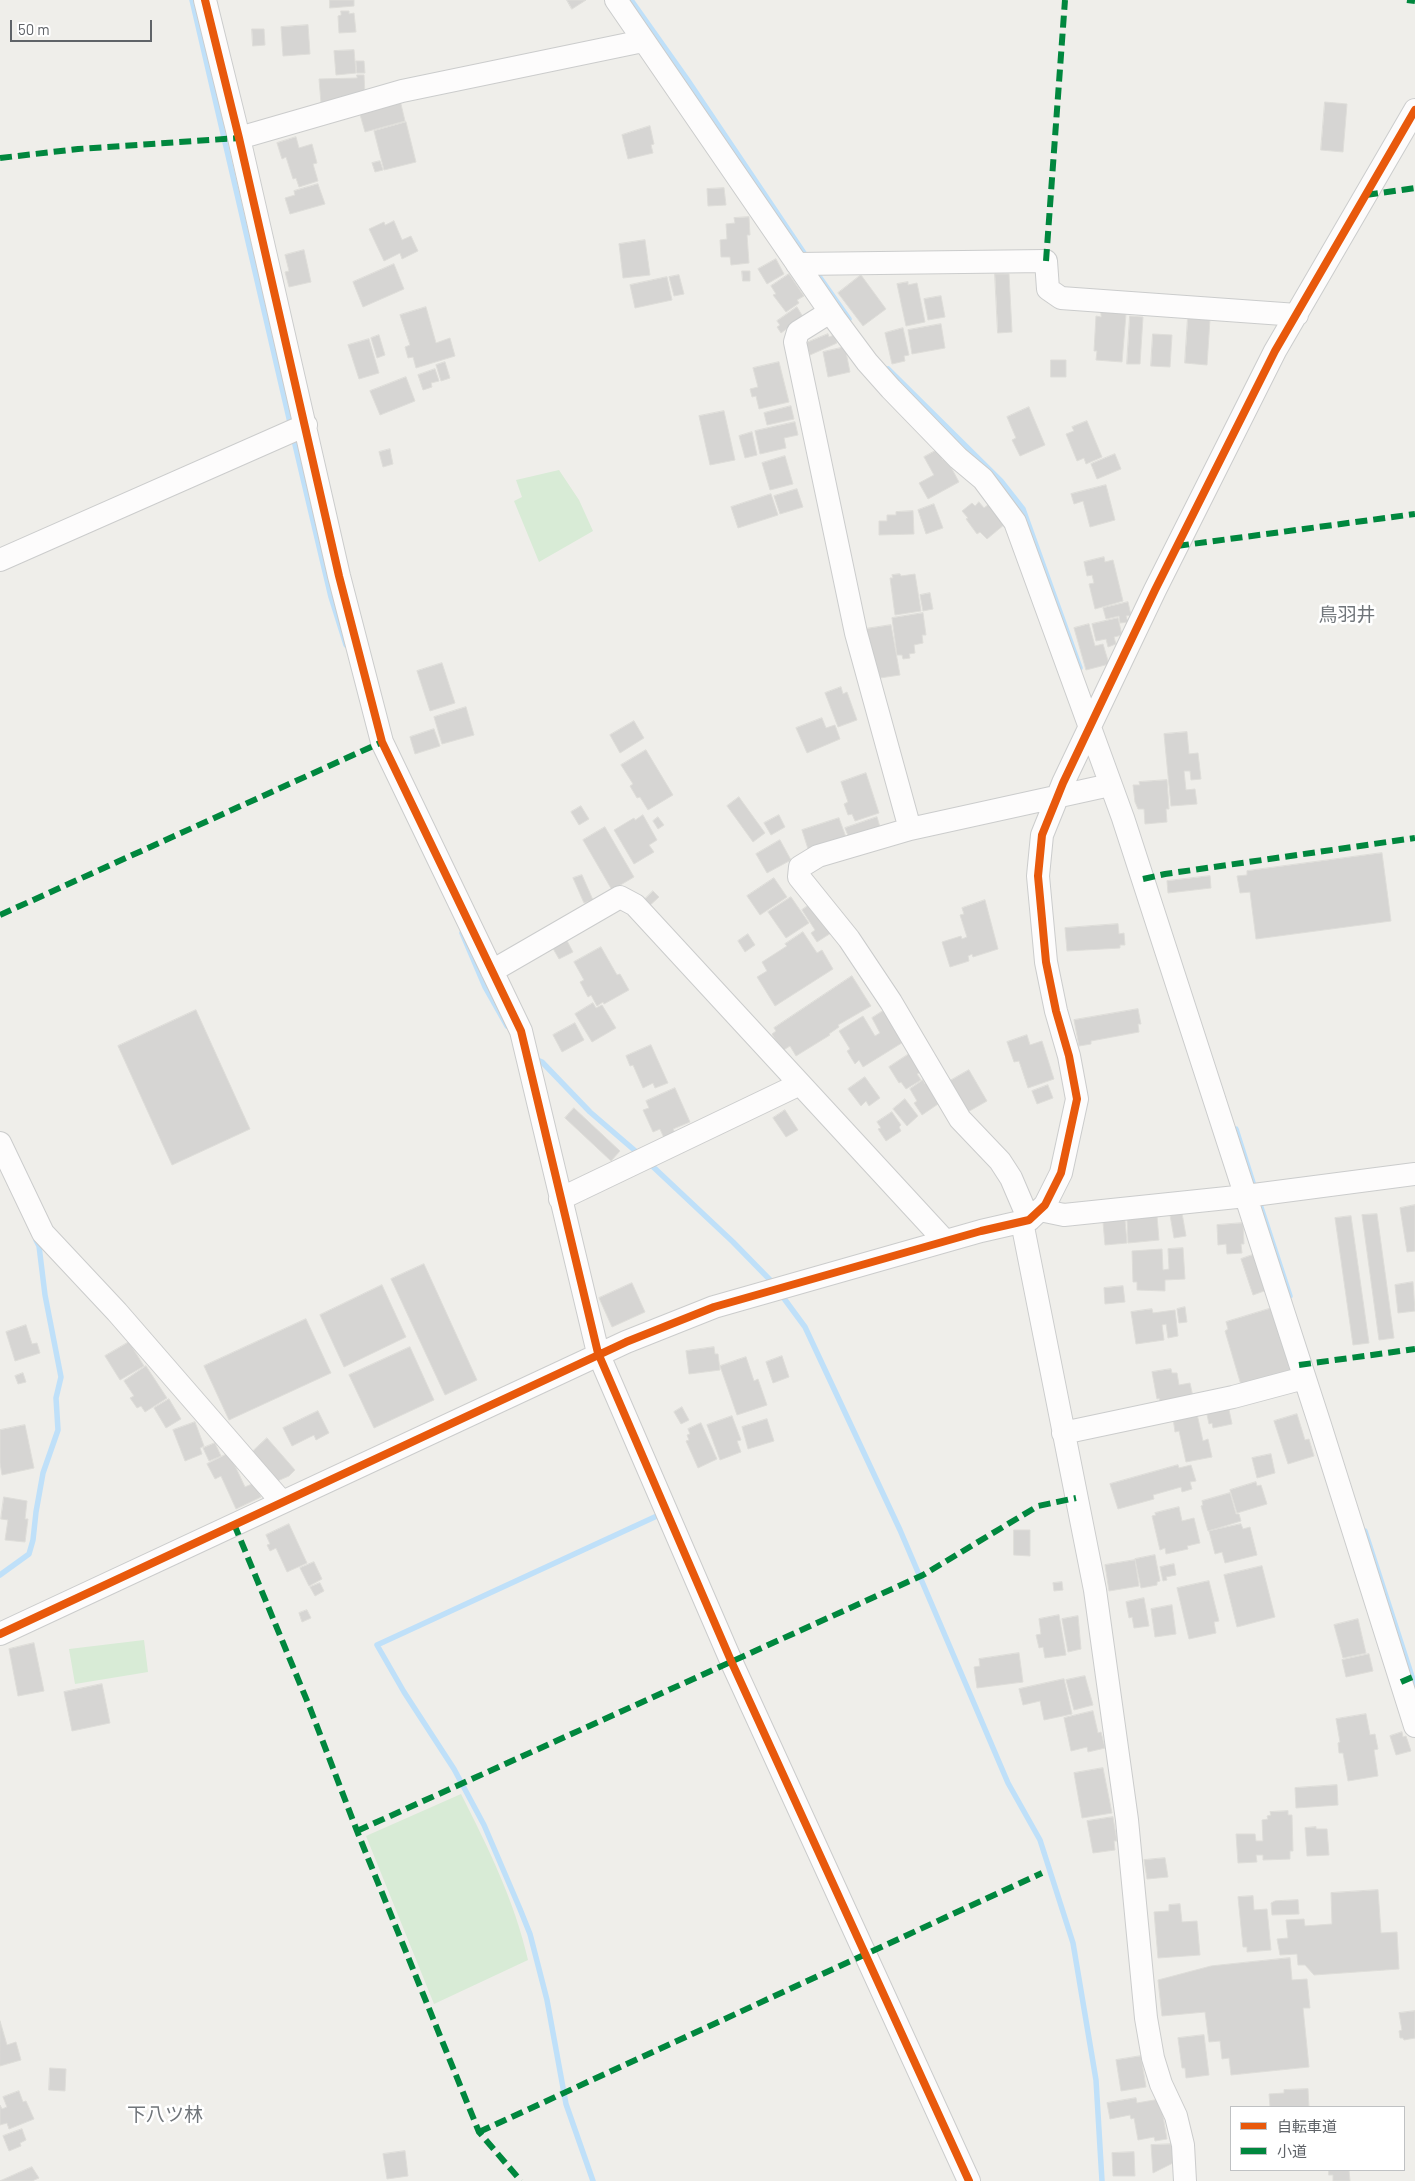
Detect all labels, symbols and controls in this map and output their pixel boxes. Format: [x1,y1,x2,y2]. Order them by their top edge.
scale bar [12,10,155,42]
text: 50 m [18,20,50,38]
district label: 鳥羽井 [1319,604,1375,626]
district label: 下八ツ林 [127,2104,203,2126]
legend [1230,2106,1405,2171]
text: 自転車道 [1277,2117,1337,2135]
text: 小道 [1277,2142,1307,2160]

